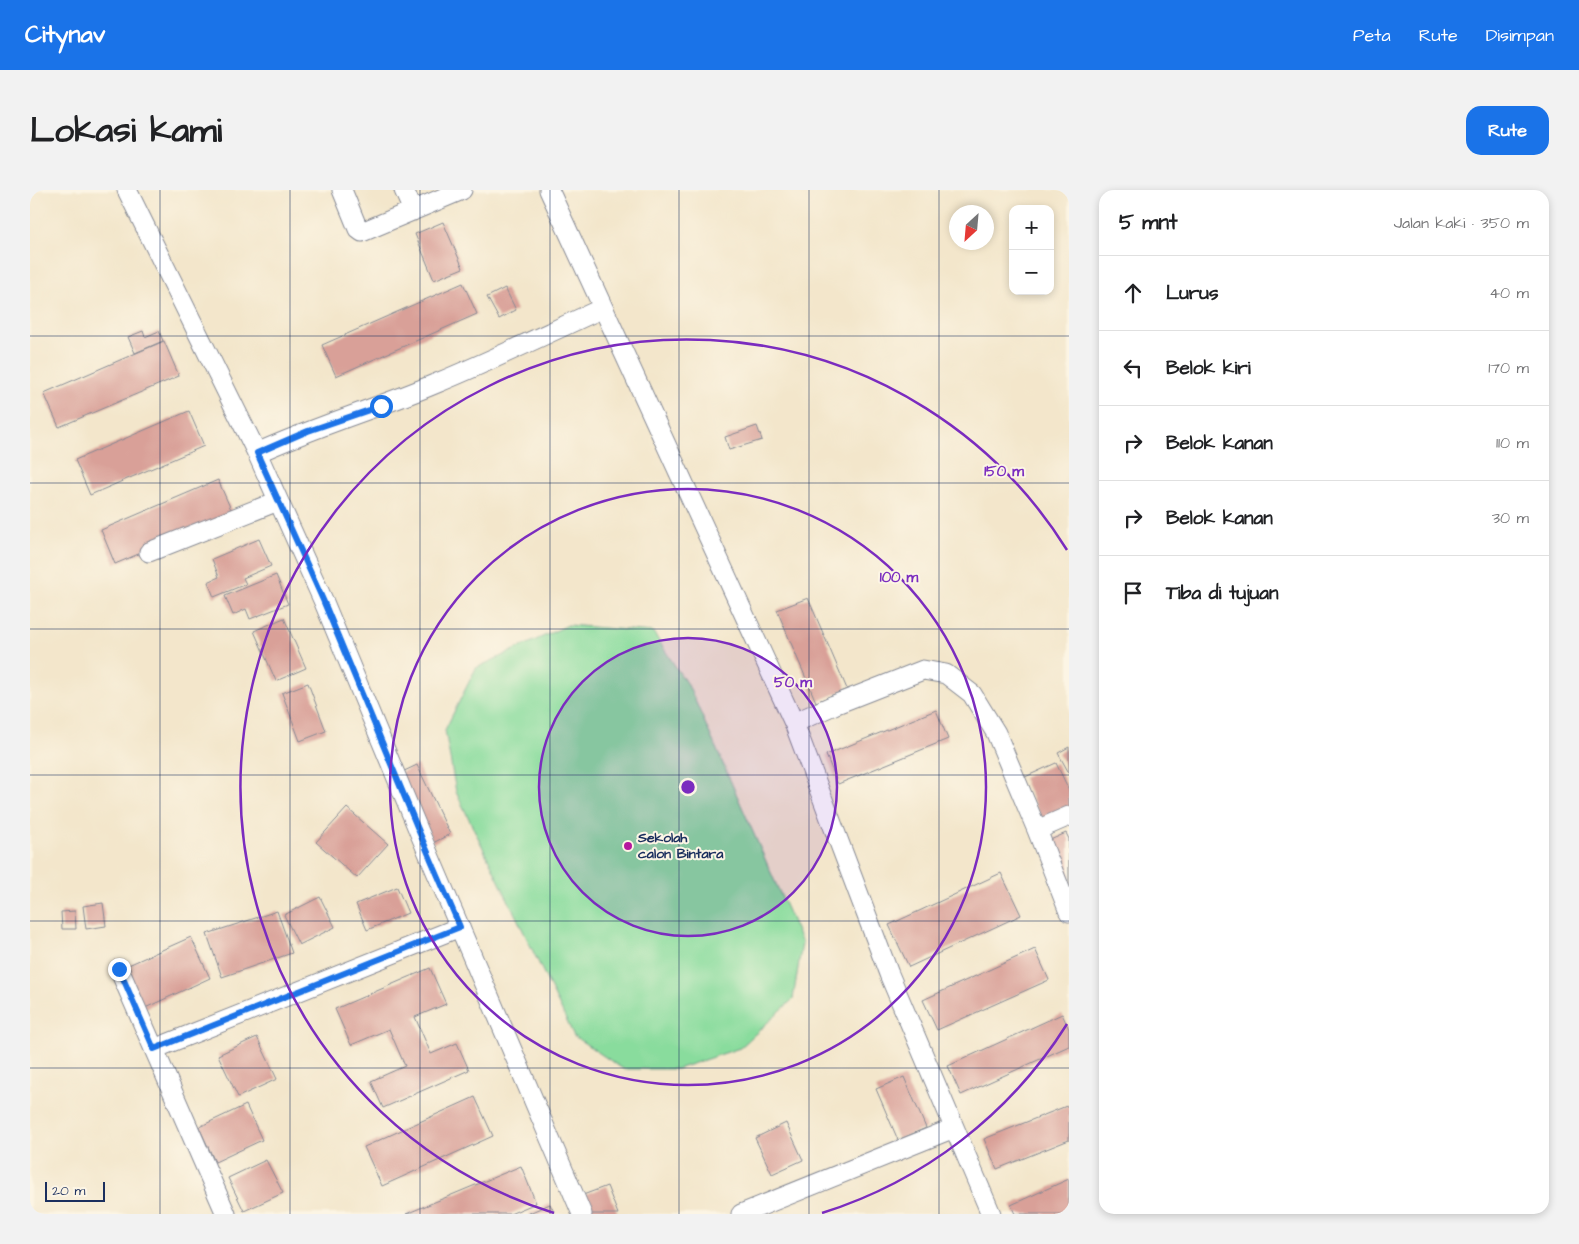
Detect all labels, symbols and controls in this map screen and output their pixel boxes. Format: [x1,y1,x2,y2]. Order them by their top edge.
text: Citynav [25,18,105,52]
text: Peta [1353,23,1391,48]
text: Rute [1419,23,1458,48]
text: Disimpan [1486,23,1554,48]
text: Lokasi kami [30,106,222,155]
button: Rute [1466,106,1549,155]
north arrow [949,205,994,250]
map controls [1009,205,1054,295]
button: + [1009,205,1054,250]
text: 5 mnt [1119,208,1178,237]
text: Jalan kaki · 350 m [1394,212,1529,234]
button: − [1009,250,1054,295]
icon: ahead [1119,279,1147,307]
text: Lurus [1166,280,1218,307]
text: 40 m [1489,282,1529,304]
icon: left [1119,354,1147,382]
text: Belok kiri [1166,355,1251,382]
text: 170 m [1488,357,1529,379]
route start [370,395,393,418]
icon: right [1119,429,1147,457]
text: Belok kanan [1166,430,1273,457]
text: 110 m [1496,432,1529,454]
text: 150 m [984,461,1024,482]
icon: right [1119,504,1147,532]
text: Belok kanan [1166,505,1273,532]
text: 30 m [1492,507,1529,529]
text: 100 m [880,567,919,588]
icon: arrive [1119,579,1147,607]
text: Tiba di tujuan [1166,580,1278,607]
text: 50 m [774,672,812,693]
centre of rings [679,778,697,796]
place label: Sekolah calon Bintara [637,828,724,864]
marker: Sekolah calon Bintara [622,840,634,852]
route end [108,958,131,981]
scale bar [45,1179,105,1202]
text: 20 m [52,1181,85,1201]

